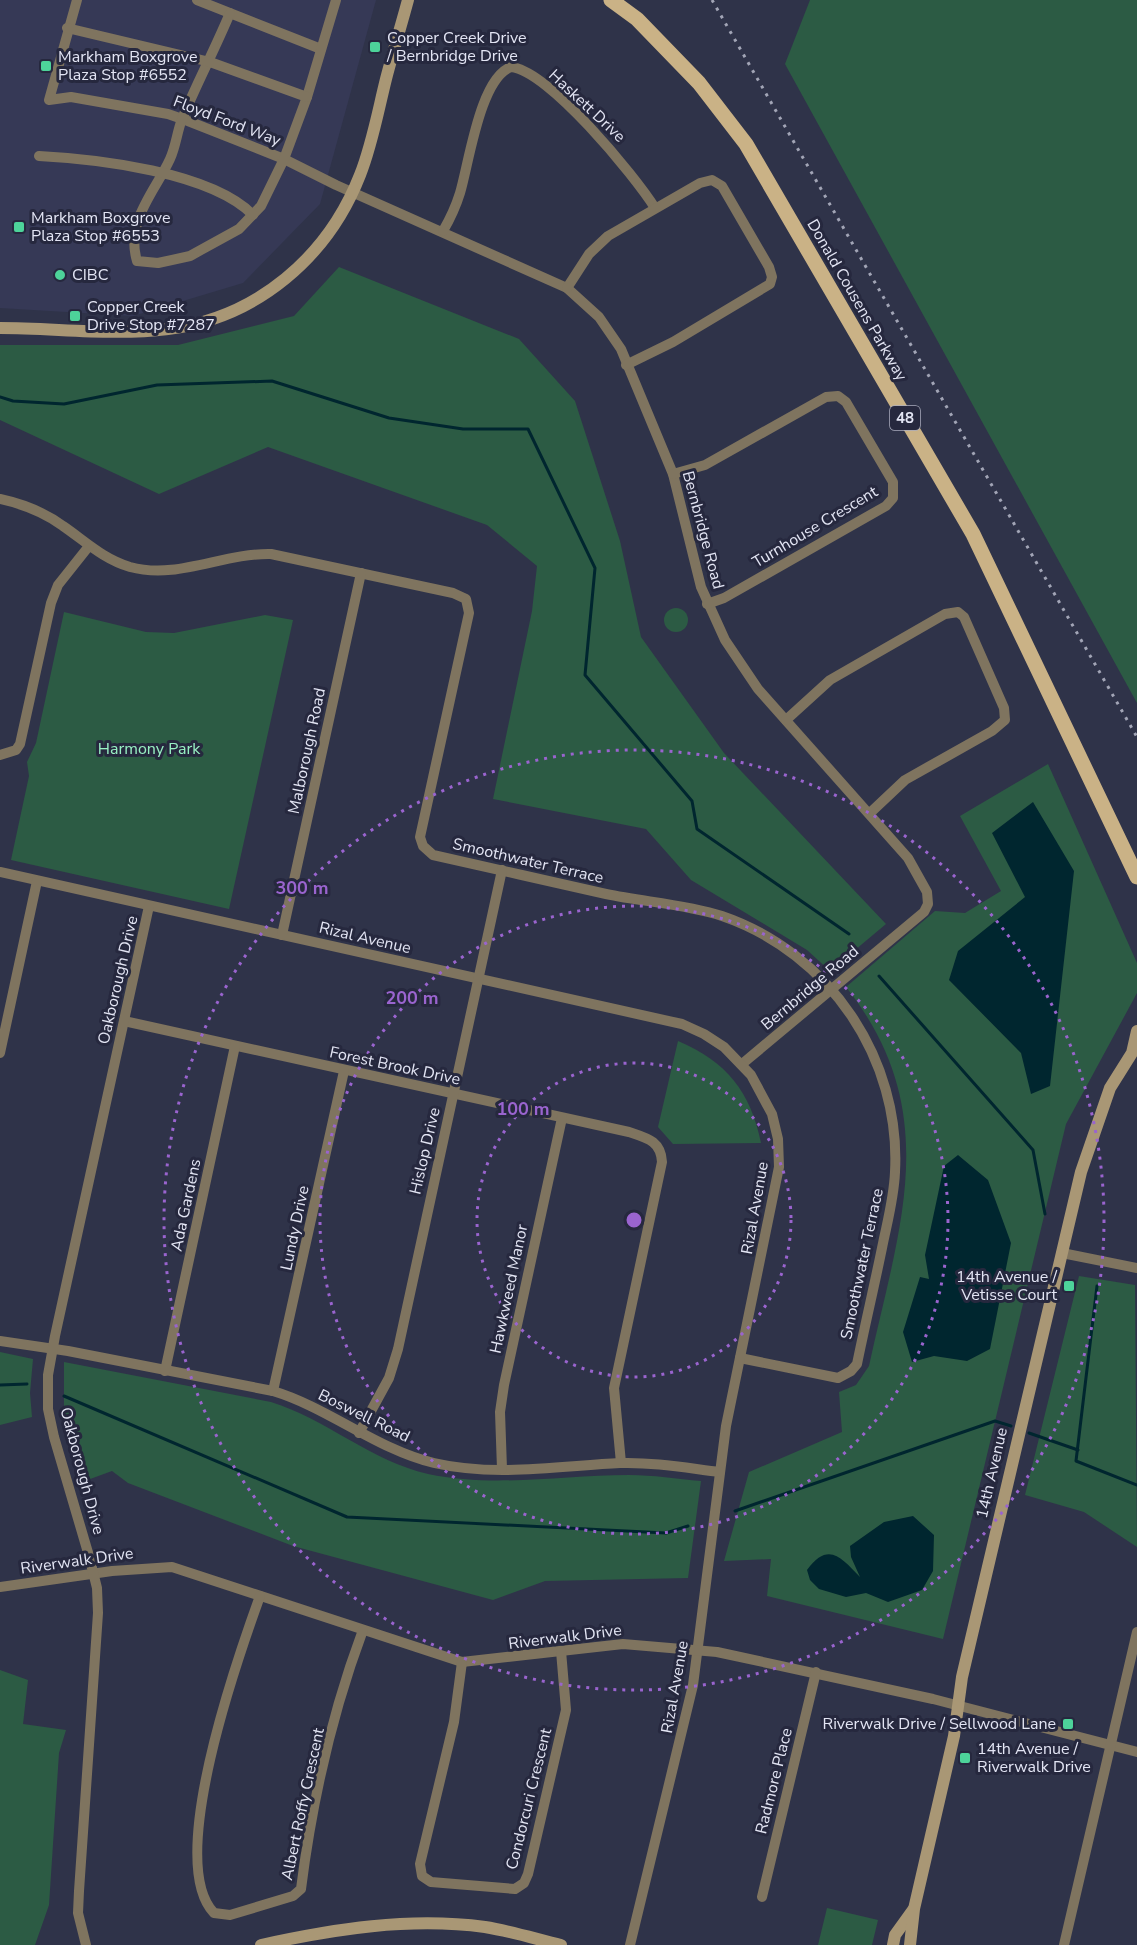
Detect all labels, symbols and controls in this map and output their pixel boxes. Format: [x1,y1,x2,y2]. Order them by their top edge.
place label: Copper Creek Drive / Bernbridge Drive [386,27,527,67]
marker: Copper Creek Drive / Bernbridge Drive [368,40,382,54]
place label: Markham Boxgrove Plaza Stop #6552 [58,46,197,86]
marker: Markham Boxgrove Plaza Stop #6552 [39,59,53,73]
street label: Haskett Drive [544,65,630,147]
street label: Floyd Ford Way [170,90,285,152]
place label: Markham Boxgrove Plaza Stop #6553 [31,207,170,247]
street label: Donald Cousens Parkway [802,215,913,386]
marker: Markham Boxgrove Plaza Stop #6553 [12,220,26,234]
place label: CIBC [72,264,109,286]
marker: CIBC [53,268,67,282]
place label: Copper Creek Drive Stop #7287 [87,296,215,336]
marker: Copper Creek Drive Stop #7287 [68,309,82,323]
road number: 48 [890,406,920,430]
street label: Bernbridge Road [677,468,729,592]
street label: Turnhouse Crescent [748,481,882,573]
street label: Malborough Road [283,686,331,816]
park label: Harmony Park [98,738,201,760]
street label: Smoothwater Terrace [450,833,606,889]
text: 300 m [275,876,329,900]
street label: Oakborough Drive [93,914,143,1046]
street label: Rizal Avenue [317,917,413,959]
street label: Bernbridge Road [756,941,864,1035]
text: 200 m [385,986,439,1010]
street label: Forest Brook Drive [328,1041,462,1091]
text: 100 m [496,1097,550,1121]
street label: Hislop Drive [404,1105,446,1197]
street label: Ada Gardens [165,1157,207,1253]
street label: Rizal Avenue [736,1160,774,1256]
street label: Lundy Drive [275,1184,315,1272]
street label: Smoothwater Terrace [835,1186,889,1342]
centre of rings [624,1210,644,1230]
street label: Hawkweed Manor [485,1222,533,1356]
place label: 14th Avenue / Vetisse Court [956,1266,1057,1306]
marker: 14th Avenue / Vetisse Court [1062,1279,1076,1293]
street label: Boswell Road [314,1384,414,1448]
street label: Oakborough Drive [54,1405,110,1537]
street label: 14th Avenue [971,1425,1013,1521]
street label: Riverwalk Drive [19,1542,135,1580]
street label: Riverwalk Drive [507,1619,623,1655]
street label: Rizal Avenue [656,1639,694,1735]
place label: Riverwalk Drive / Sellwood Lane [822,1713,1056,1735]
marker: Riverwalk Drive / Sellwood Lane [1061,1717,1075,1731]
street label: Albert Roffy Crescent [276,1725,330,1882]
street label: Condorcuri Crescent [501,1726,557,1872]
street label: Radmore Place [750,1726,798,1836]
place label: 14th Avenue / Riverwalk Drive [977,1738,1091,1778]
marker: 14th Avenue / Riverwalk Drive [958,1751,972,1765]

